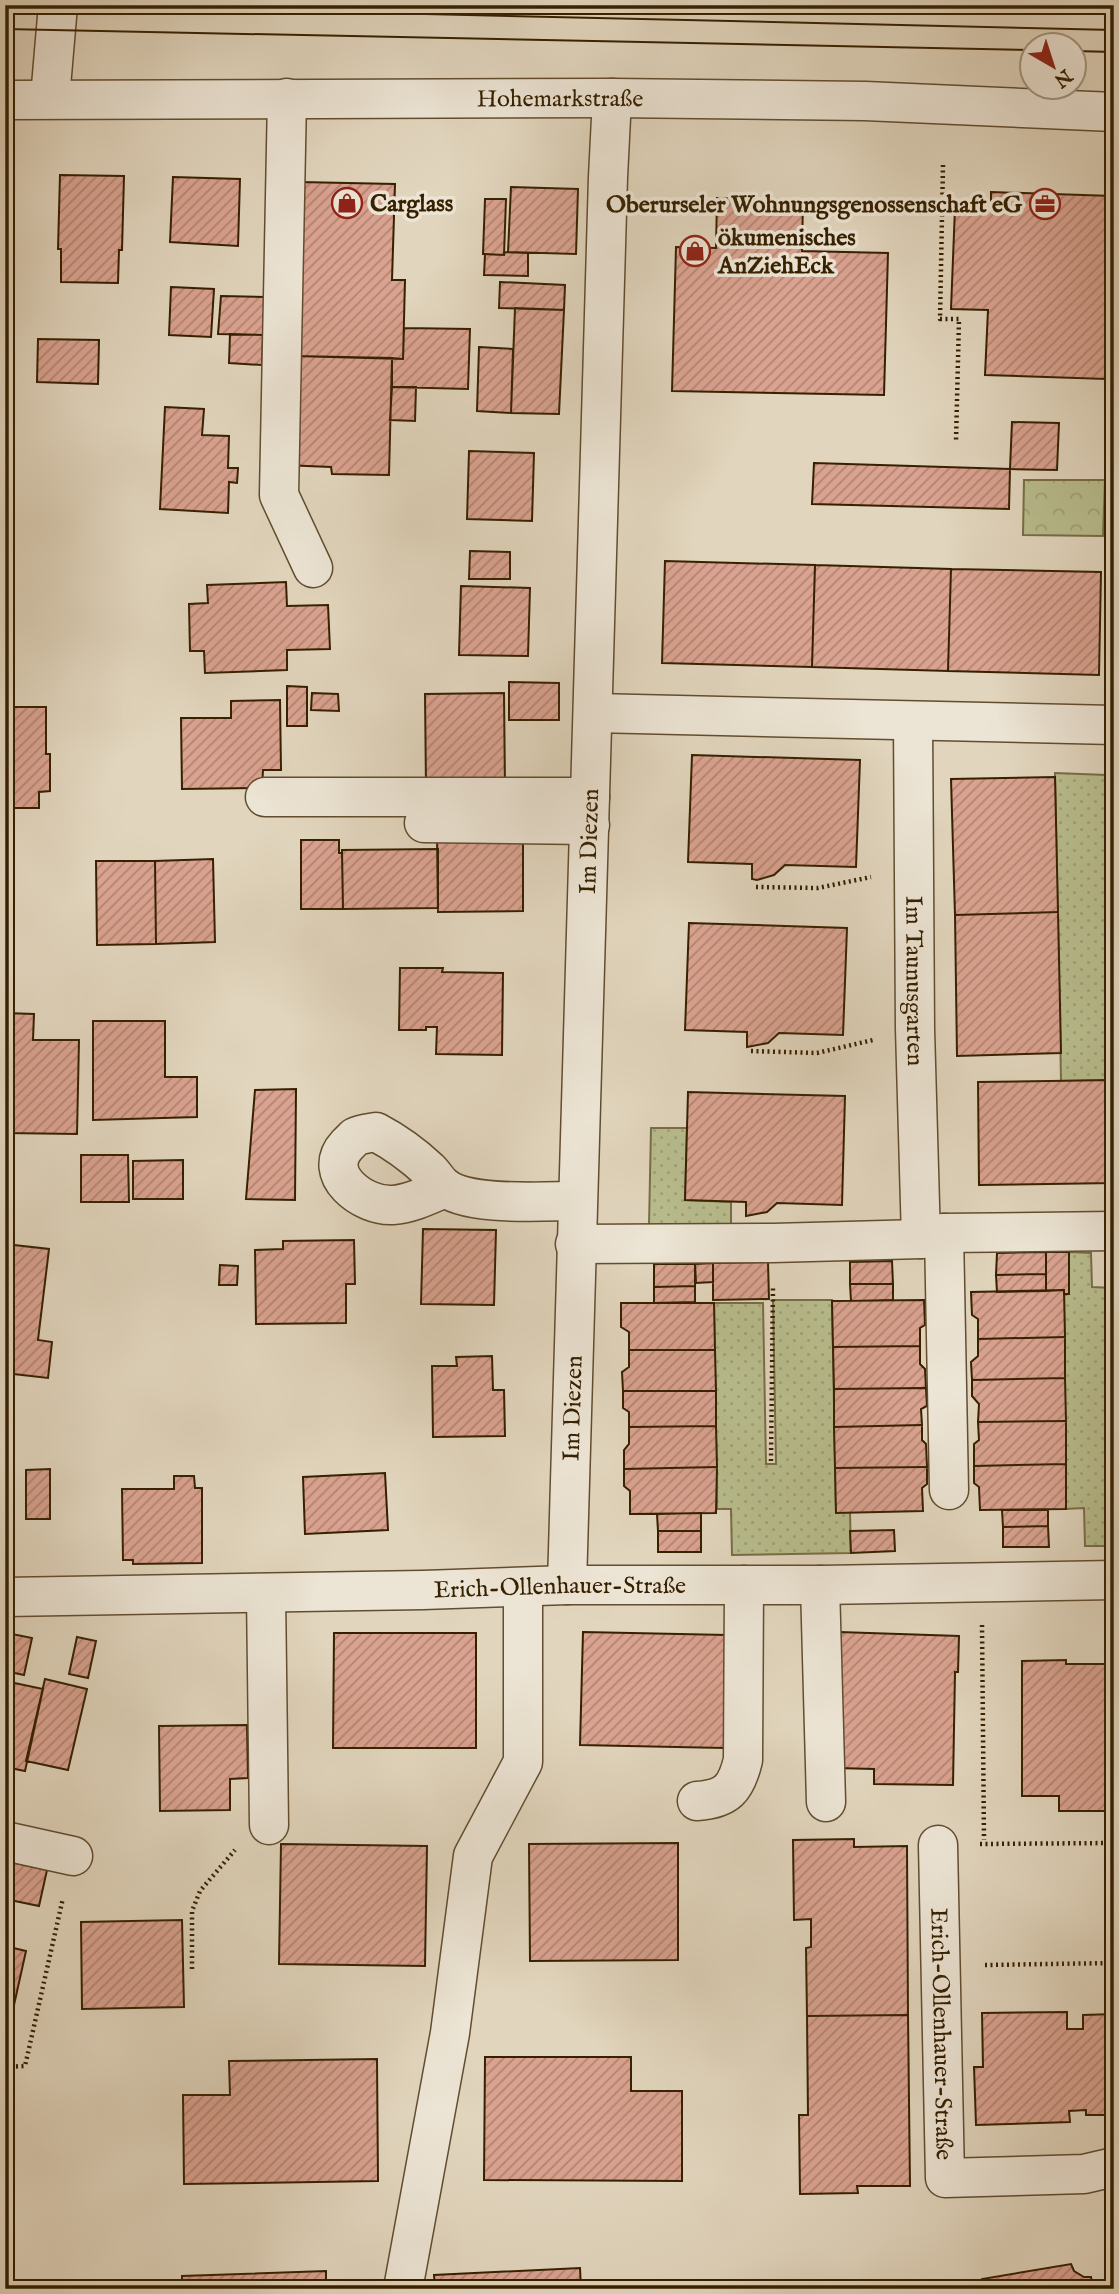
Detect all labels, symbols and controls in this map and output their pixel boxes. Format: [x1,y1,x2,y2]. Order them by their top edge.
north arrow [1018,32,1088,102]
text: N [1048,63,1077,93]
street label: Hohemarkstraße [477,84,643,115]
shop icon: Carglass [330,186,364,220]
office icon: Oberurseler Wohnungsgenossenschaft eG [1028,187,1062,221]
place label: Carglass [370,189,454,220]
place label: Oberurseler Wohnungsgenossenschaft eG [606,190,1023,221]
place label: ökumenisches AnZiehEck [717,223,856,282]
shop icon: ökumenisches AnZiehEck [678,234,712,268]
street label: Im Diezen [573,788,607,895]
street label: Im Taunusgarten [897,896,930,1067]
street label: Im Diezen [557,1355,591,1461]
street label: Erich-Ollenhauer-Straße [433,1571,686,1607]
street label: Erich-Ollenhauer-Straße [922,1907,959,2161]

